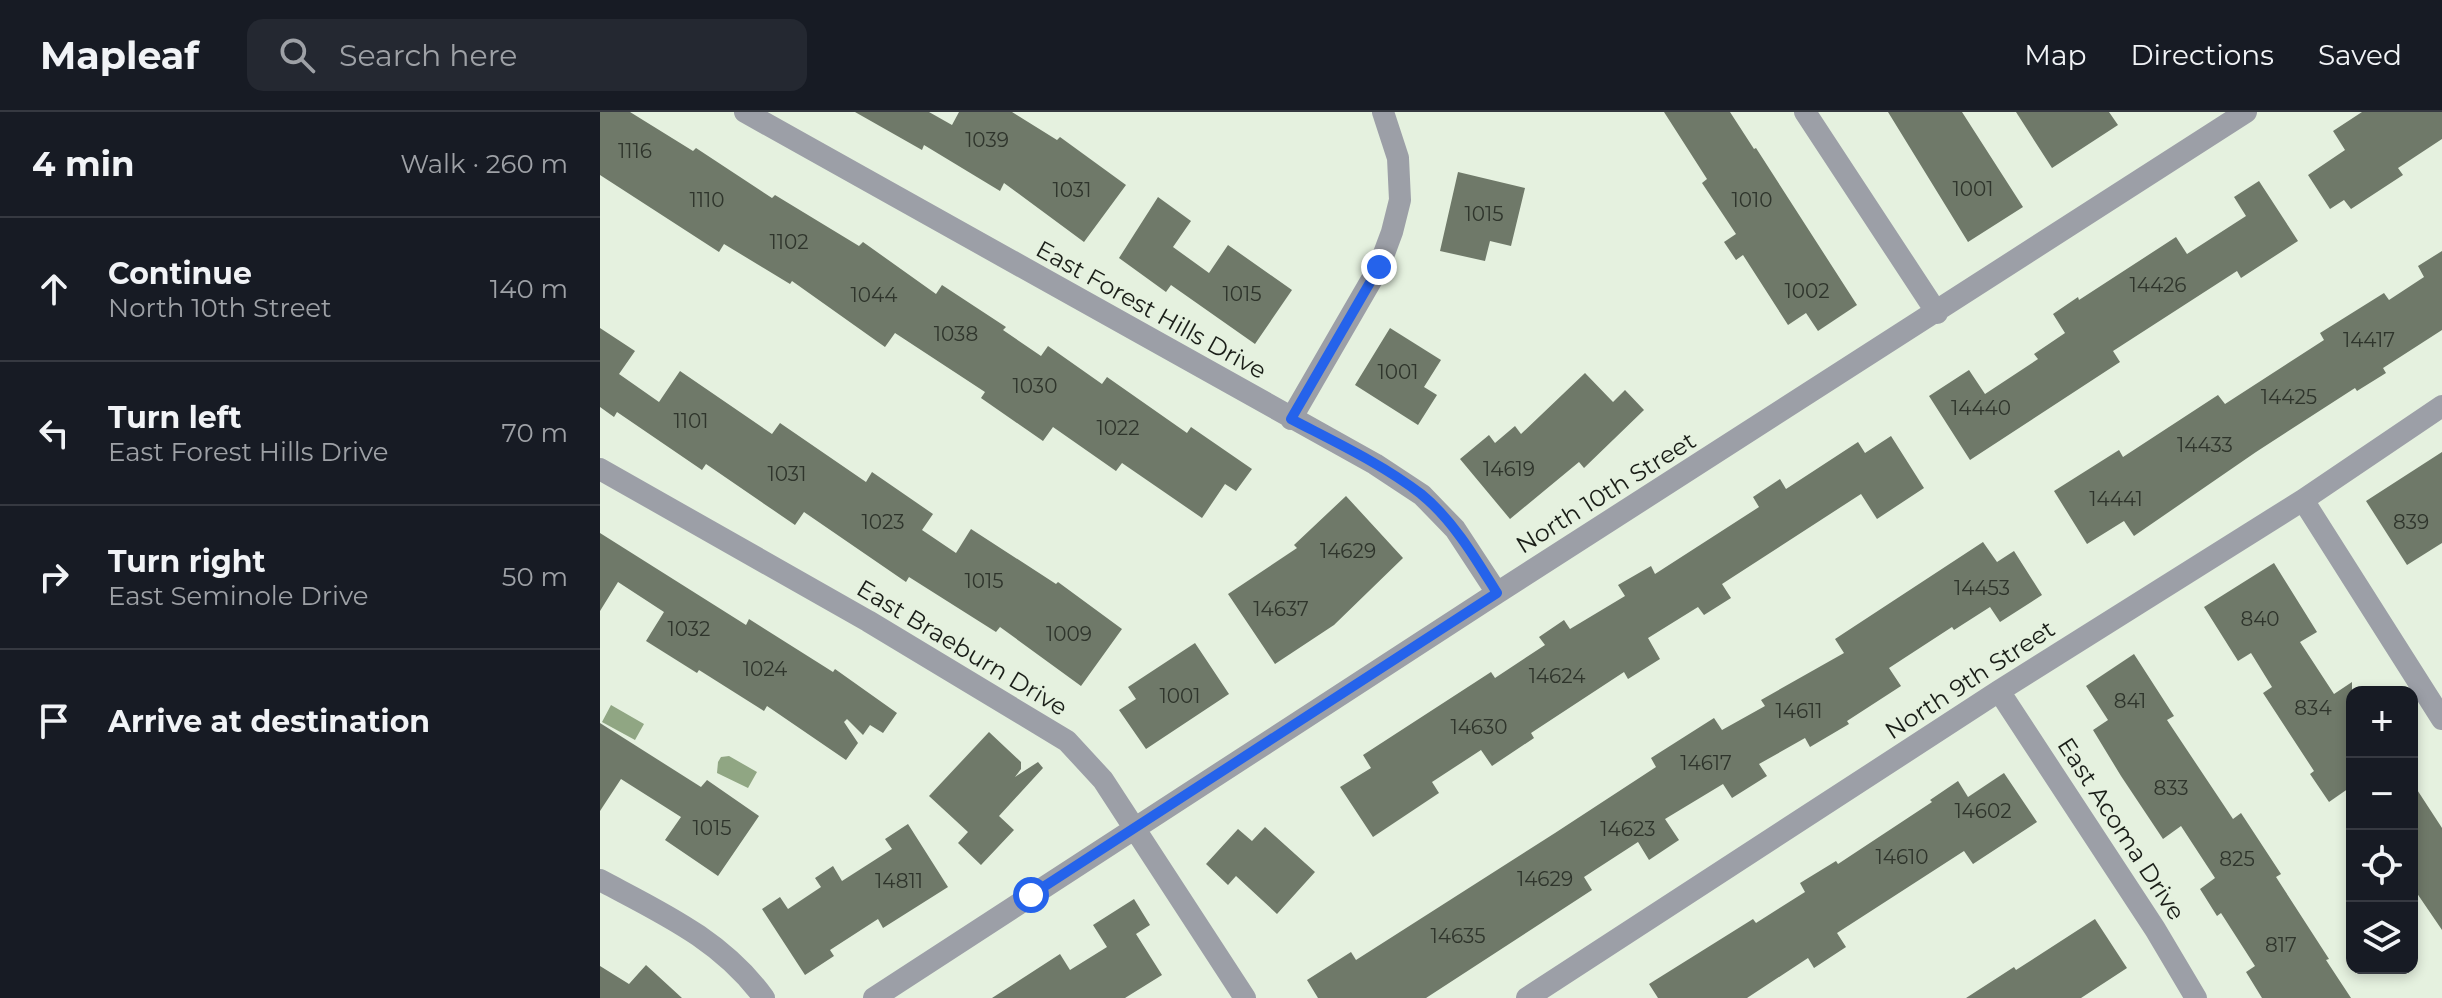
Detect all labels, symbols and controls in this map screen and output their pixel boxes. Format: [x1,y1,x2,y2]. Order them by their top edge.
search box [247,19,807,91]
text: Mapleaf [40,32,199,79]
icon: search [275,33,319,77]
text: Search here [339,37,517,74]
text: Map [2024,38,2086,72]
text: Directions [2130,38,2274,72]
text: Saved [2318,38,2402,72]
house number: 1039 [965,128,1009,152]
house number: 1116 [618,139,652,163]
text: 4 min [32,143,134,185]
text: Walk · 260 m [400,148,568,180]
house number: 1001 [1953,177,1993,201]
house number: 1031 [1053,178,1091,202]
house number: 1110 [690,188,724,212]
house number: 1010 [1732,188,1772,212]
house number: 1015 [1465,202,1504,226]
house number: 1102 [769,230,809,254]
street label: East Forest Hills Drive [1031,234,1271,385]
route end [1361,249,1397,285]
text: Continue [108,255,252,292]
icon: ahead [32,267,76,311]
text: 140 m [490,273,568,305]
house number: 14426 [2129,273,2187,297]
house number: 1002 [1784,279,1830,303]
house number: 1015 [1223,282,1262,306]
house number: 1044 [851,283,897,307]
text: North 10th Street [108,292,332,324]
house number: 1038 [934,322,978,346]
house number: 14417 [2343,328,2395,352]
house number: 1001 [1378,360,1418,384]
house number: 1030 [1013,374,1057,398]
house number: 14425 [2261,385,2317,409]
house number: 14440 [1951,396,2011,420]
text: Turn left [108,399,241,436]
house number: 1101 [674,409,708,433]
icon: left [32,411,76,455]
house number: 1022 [1096,416,1140,440]
text: 70 m [502,417,568,449]
street label: North 10th Street [1511,425,1701,560]
house number: 14433 [2177,433,2233,457]
text: East Forest Hills Drive [108,436,388,468]
house number: 14619 [1483,457,1535,481]
house number: 1031 [768,462,806,486]
house number: 14441 [2089,487,2143,511]
house number: 1023 [861,510,905,534]
house number: 839 [2393,510,2429,534]
house number: 14629 [1320,539,1376,563]
text: Turn right [108,543,265,580]
icon: right [32,555,76,599]
text: 50 m [502,561,568,593]
house number: 1015 [965,569,1004,593]
street label: East Braeburn Drive [852,573,1073,722]
house number: 14453 [1954,576,2010,600]
text: East Seminole Drive [108,580,368,612]
house number: 14637 [1253,597,1309,621]
house number: 840 [2240,607,2280,631]
street label: North 9th Street [1879,614,2060,745]
house number: 1032 [668,617,710,641]
house number: 1009 [1046,622,1092,646]
house number: 1024 [743,657,787,681]
house number: 14624 [1529,664,1585,688]
house number: 1001 [1160,684,1200,708]
map controls [2346,686,2418,974]
button: + [2346,686,2418,758]
house number: 841 [2114,689,2146,713]
house number: 834 [2294,696,2332,720]
icon: arrive [32,699,76,743]
house number: 14611 [1775,699,1823,723]
text: Arrive at destination [108,703,430,740]
house number: 14630 [1450,715,1508,739]
street label: East Acoma Drive [2052,732,2191,926]
house number: 14617 [1680,751,1732,775]
button: − [2346,758,2418,830]
house number: 833 [2153,776,2189,800]
house number: 14602 [1954,799,2012,823]
house number: 1015 [693,816,732,840]
house number: 14623 [1600,817,1656,841]
button: locate [2346,830,2418,902]
house number: 14610 [1875,845,1929,869]
house number: 825 [2219,847,2255,871]
house number: 14629 [1517,867,1573,891]
house number: 14811 [875,869,923,893]
route start [1013,877,1049,913]
button: layers [2346,902,2418,974]
house number: 14635 [1430,924,1486,948]
house number: 817 [2265,933,2297,957]

